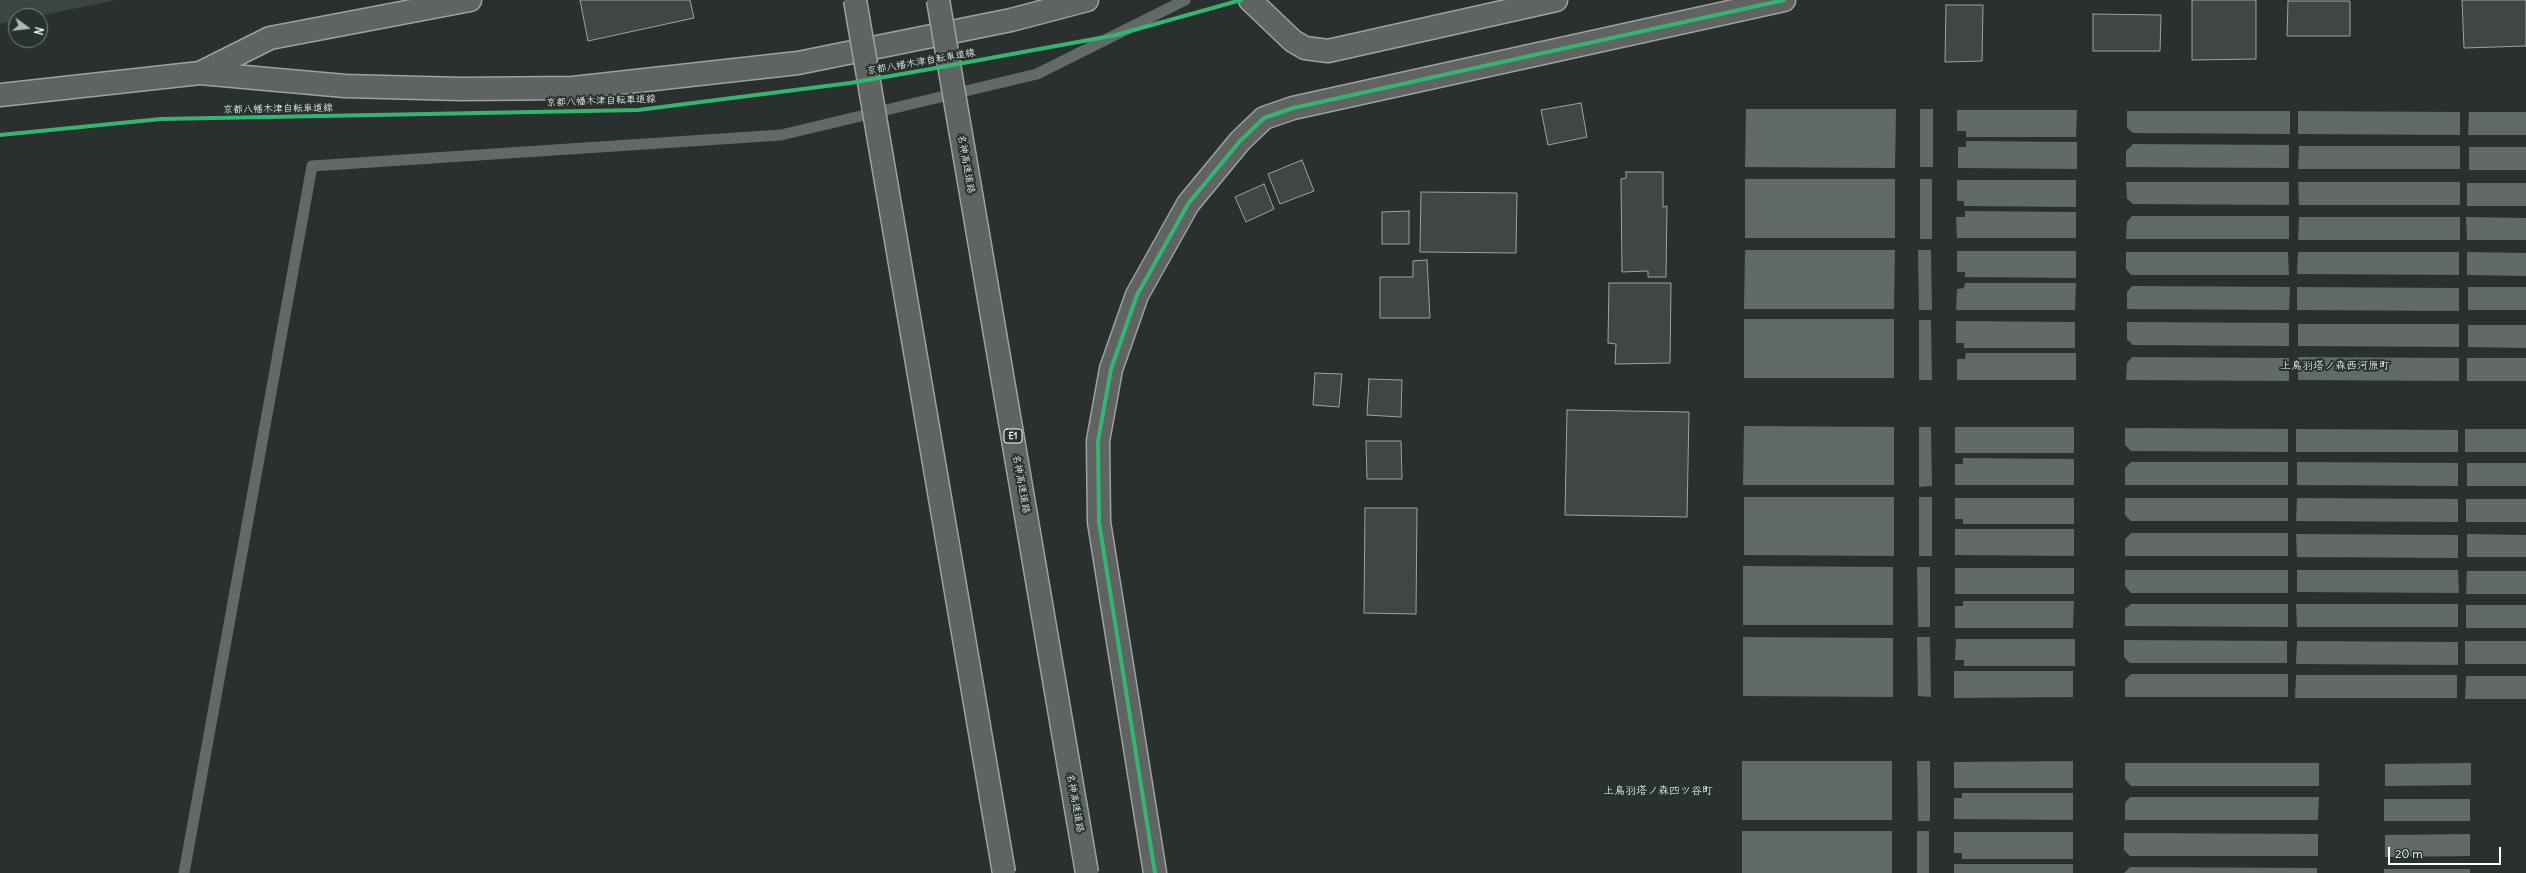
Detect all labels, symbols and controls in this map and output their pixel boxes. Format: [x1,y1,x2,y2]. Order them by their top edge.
north arrow [8,8,48,48]
text: N [31,25,46,36]
street label: 京都八幡木津自転車道線 [866,47,976,77]
street label: 京都八幡木津自転車道線 [546,93,656,109]
street label: 京都八幡木津自転車道線 [223,102,333,116]
street label: 名神高速道路 [955,133,977,195]
district label: 上鳥羽塔ノ森西河原町 [2280,359,2390,373]
road number: E1 [1004,429,1022,443]
street label: 名神高速道路 [1010,453,1032,515]
street label: 名神高速道路 [1064,772,1086,834]
district label: 上鳥羽塔ノ森四ツ谷町 [1603,784,1713,798]
scale bar [2390,839,2503,865]
text: 20 m [2395,846,2423,861]

